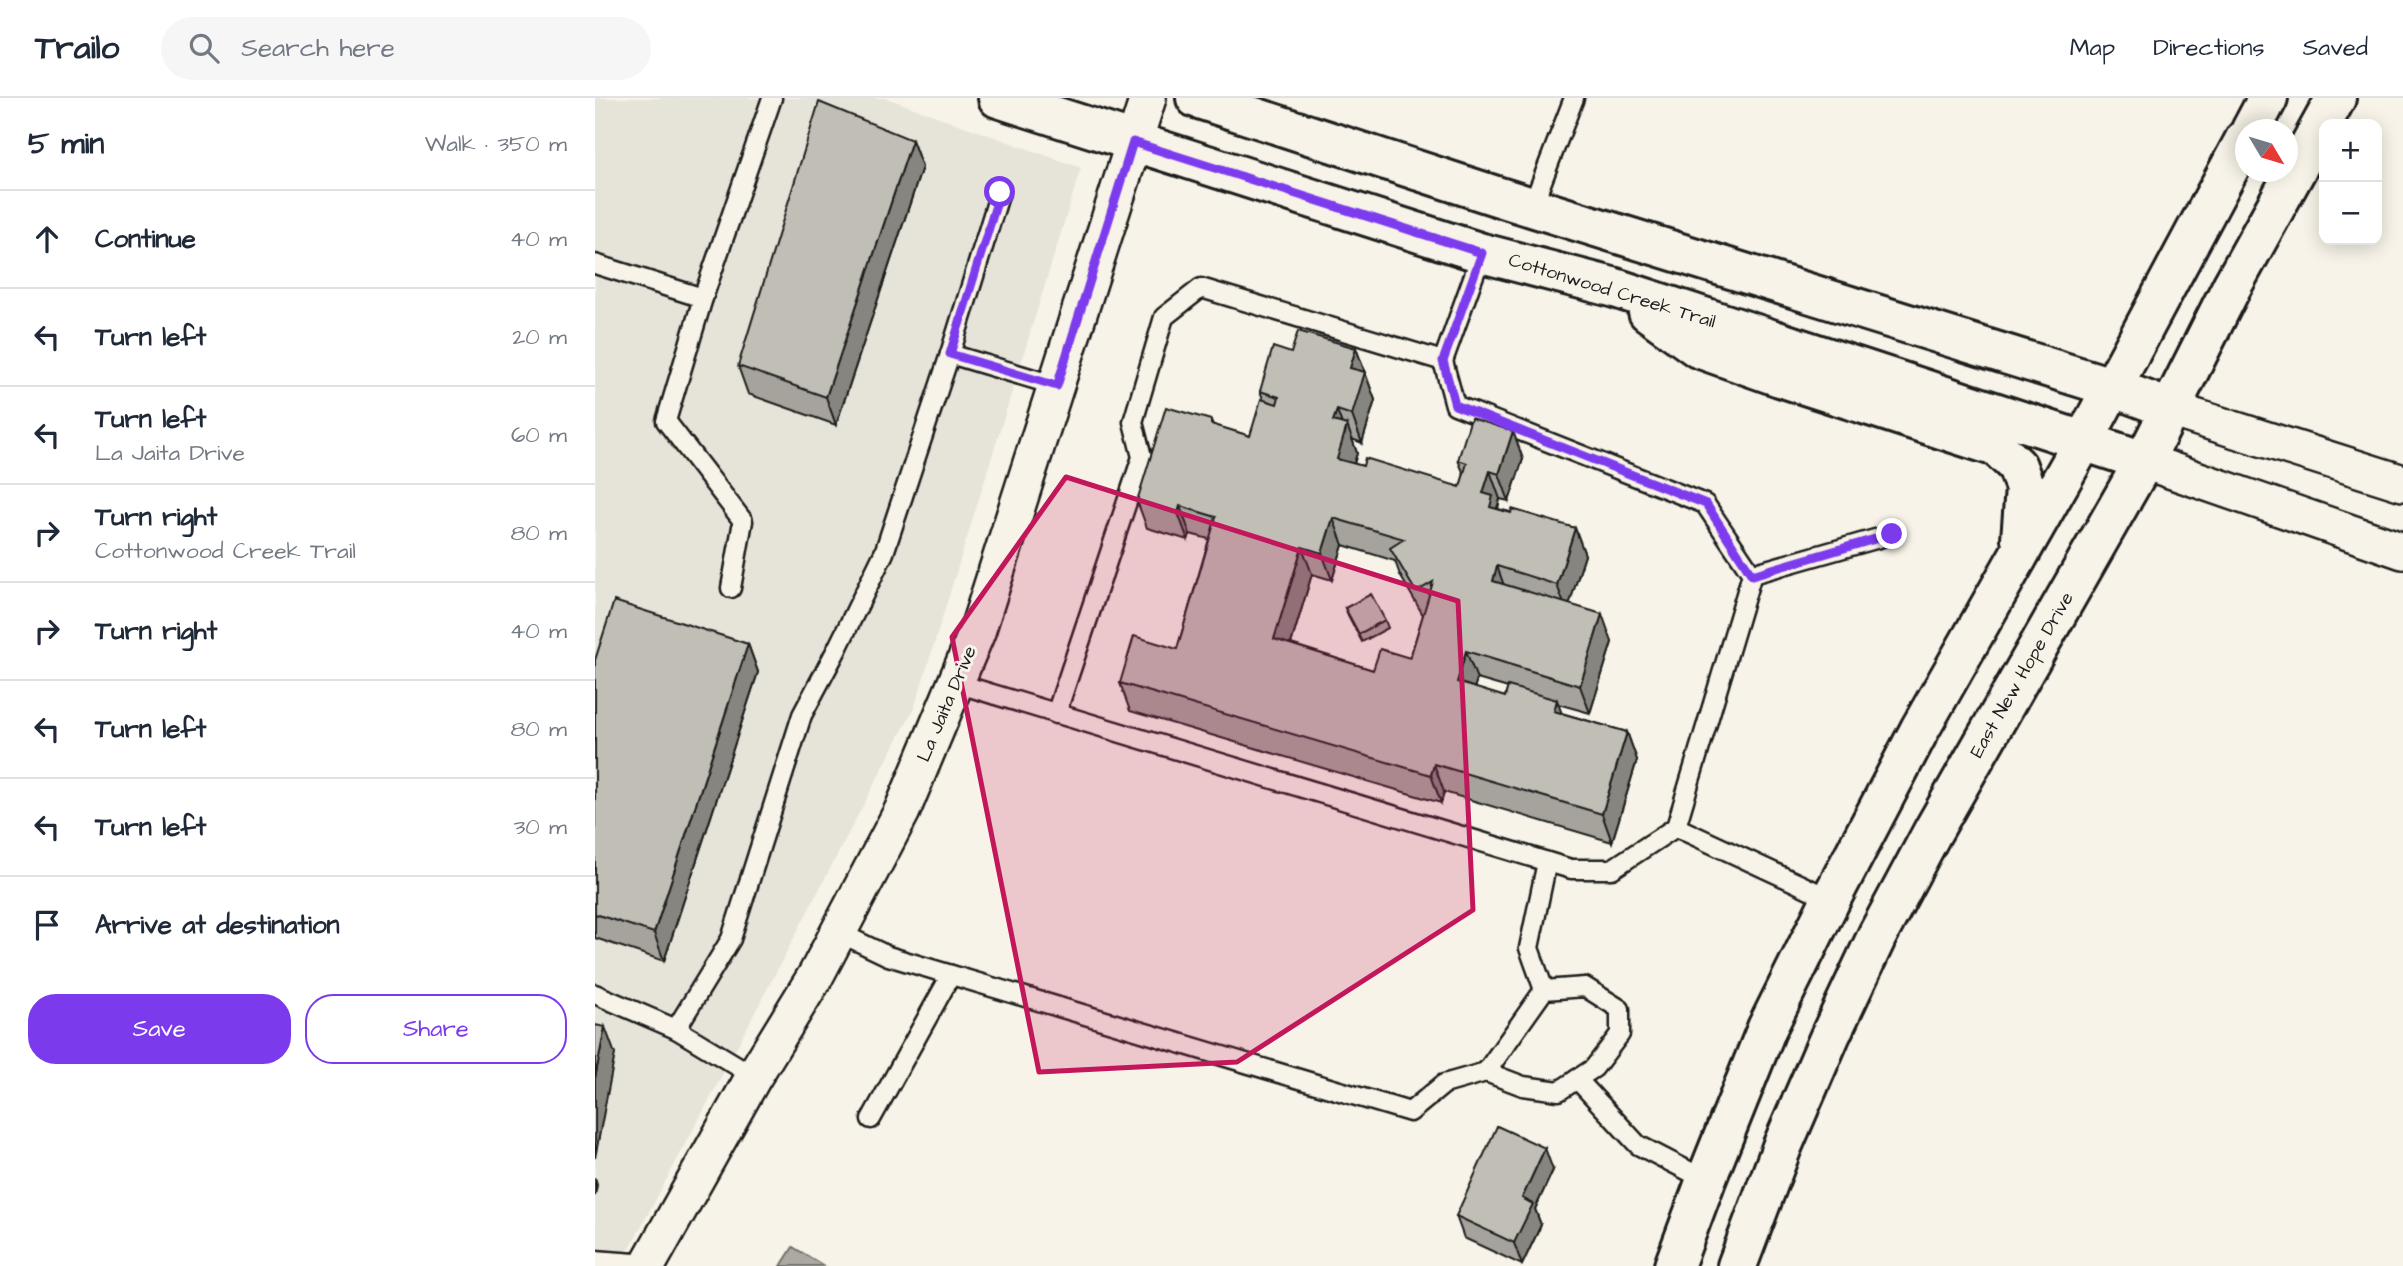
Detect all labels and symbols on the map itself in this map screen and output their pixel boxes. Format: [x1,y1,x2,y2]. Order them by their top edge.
north arrow [2235,119,2298,182]
route start [984,176,1015,207]
street label: Cottonwood Creek Trail [1505,247,1719,335]
route end [1876,518,1907,549]
street label: East New Hope Drive [1963,587,2081,763]
street label: La Jaita Drive [910,642,984,766]

